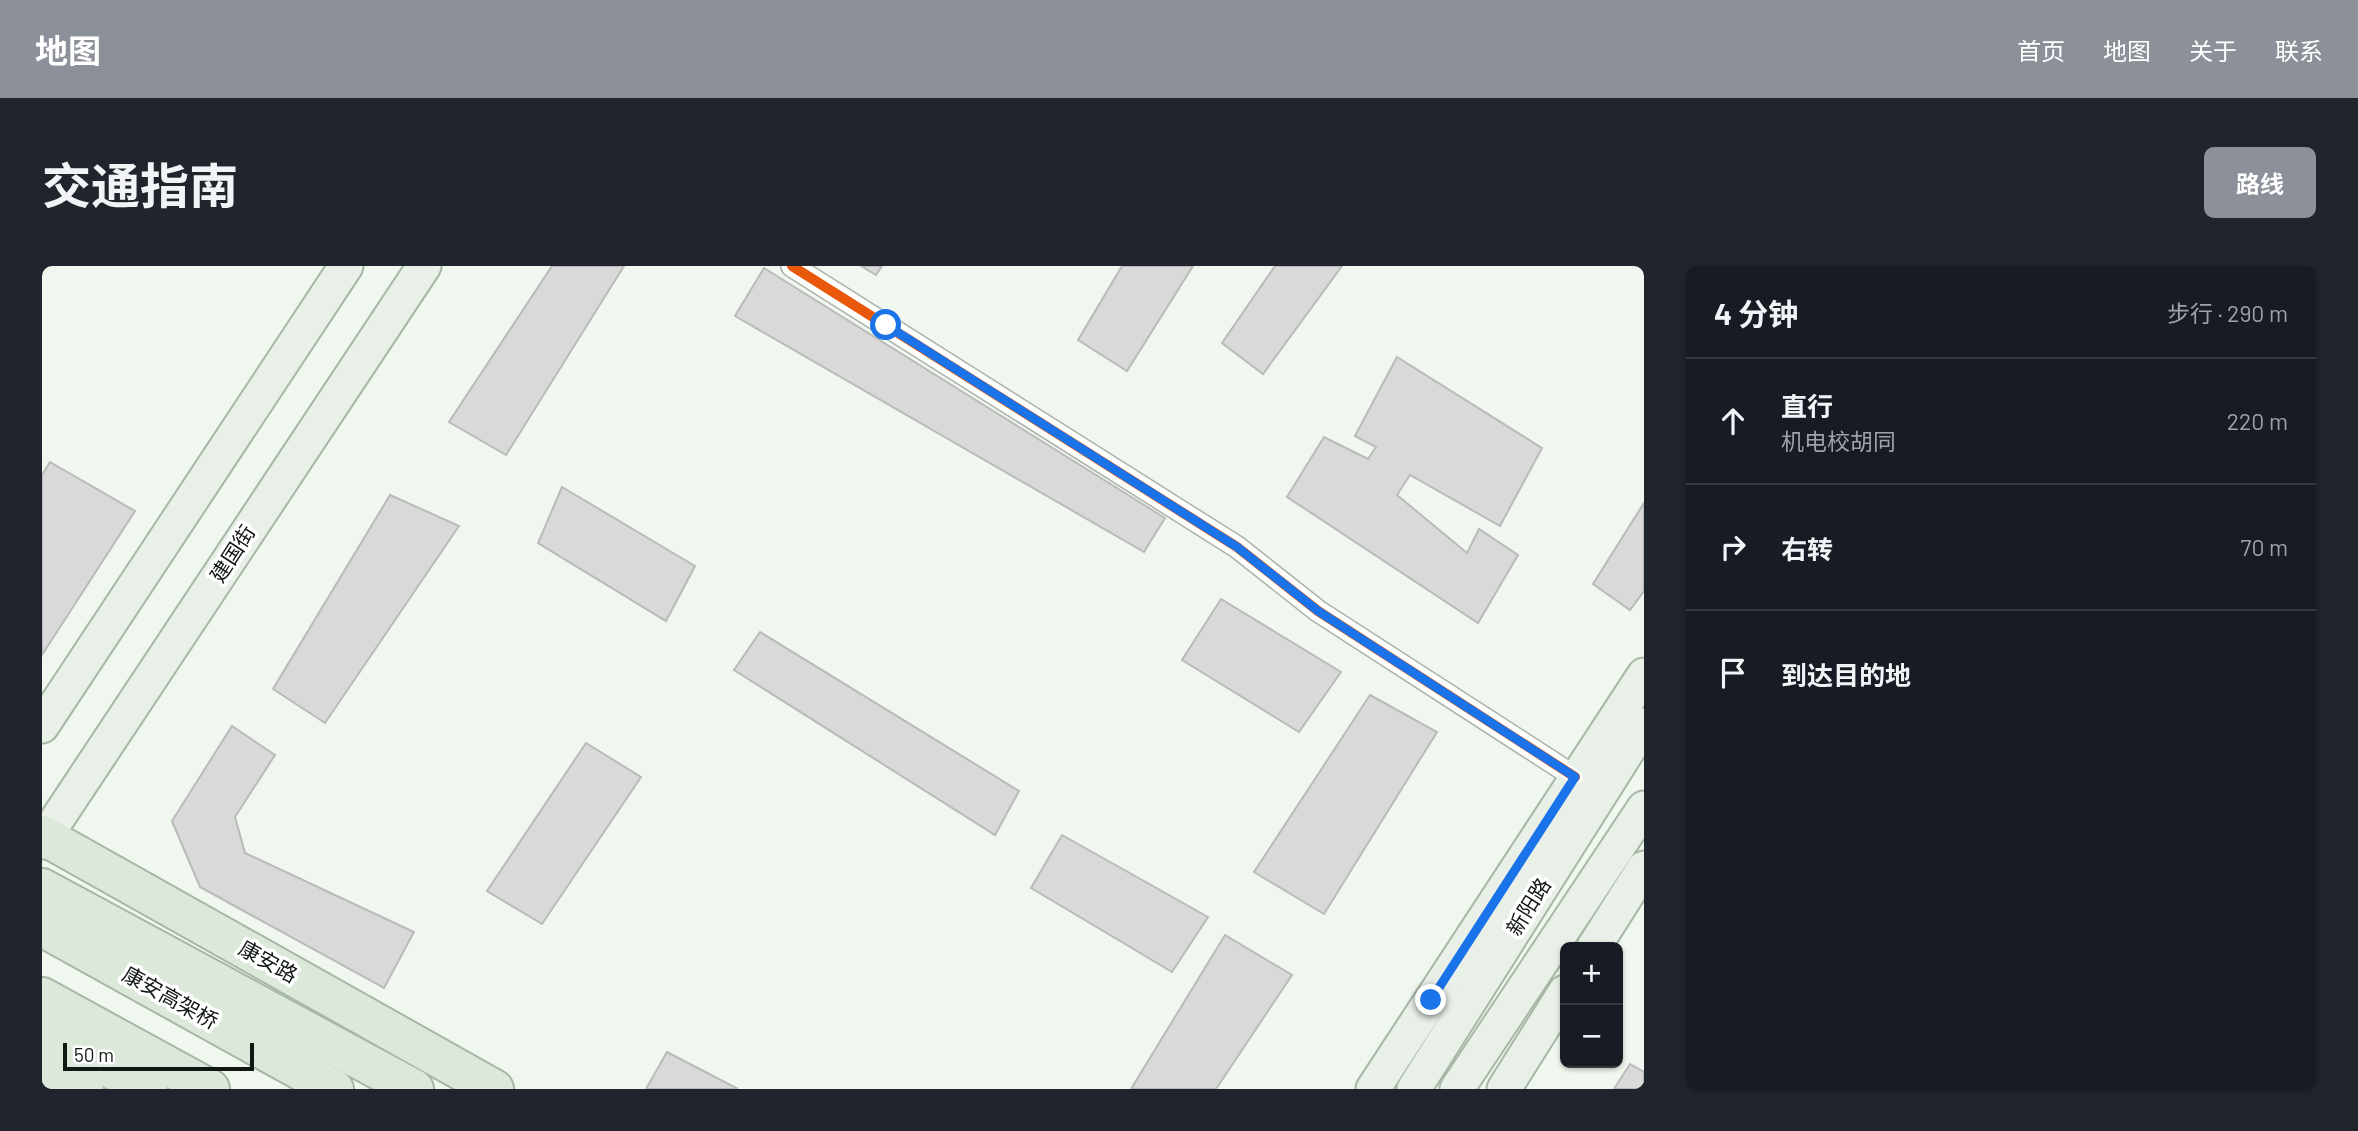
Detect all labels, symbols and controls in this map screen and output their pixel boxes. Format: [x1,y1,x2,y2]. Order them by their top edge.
text: 地图 [35,30,101,70]
text: 首页 [2017,36,2065,65]
text: 地图 [2103,36,2151,65]
text: 关于 [2189,36,2237,65]
text: 联系 [2275,36,2323,65]
button: 路线 [2204,147,2316,218]
text: 交通指南 [42,155,238,214]
text: 4 分钟 [1714,295,1798,331]
text: 步行 · 290 m [2167,299,2288,327]
route start [870,309,901,340]
text: 直行 [1781,390,1833,421]
icon: ahead [1714,402,1752,440]
text: 220 m [2227,407,2288,435]
text: 机电校胡同 [1781,427,1896,455]
street label: 建国街 [204,520,259,586]
icon: right [1714,528,1752,566]
text: 右转 [1781,533,1833,564]
text: 70 m [2241,533,2288,561]
icon: arrive [1714,654,1752,692]
text: 到达目的地 [1781,659,1911,690]
street label: 新阳路 [1500,873,1555,940]
street label: 康安路 [235,934,302,987]
map controls [1560,942,1623,1068]
button: + [1560,942,1623,1005]
street label: 康安高架桥 [119,960,223,1033]
route end [1415,984,1446,1015]
button: − [1560,1005,1623,1068]
scale bar [63,1040,254,1072]
text: 50 m [74,1043,114,1066]

